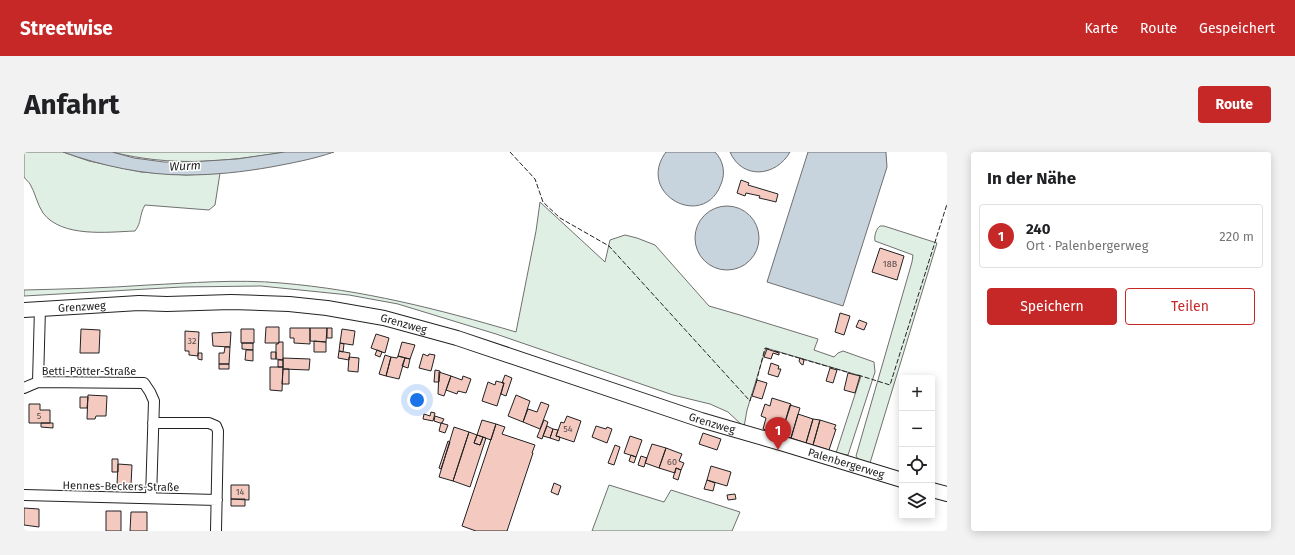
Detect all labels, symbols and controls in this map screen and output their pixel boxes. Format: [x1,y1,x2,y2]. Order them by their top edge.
text: Streetwise [20,17,113,40]
text: Karte [1084,20,1118,37]
text: Route [1140,20,1177,37]
text: Gespeichert [1199,20,1275,37]
button: Route [1198,86,1271,123]
text: Anfahrt [24,88,120,121]
water label: Wurm [169,158,201,174]
text: In der Nähe [987,168,1076,189]
text: 240 [1026,220,1051,238]
text: 1 [998,229,1004,244]
text: 220 m [1219,229,1254,244]
text: Ort · Palenbergerweg [1026,238,1148,253]
house number: 18B [883,259,898,269]
button: Speichern [987,288,1117,325]
button: Teilen [1125,288,1255,325]
street label: Grenzweg [58,299,106,315]
street label: Grenzweg [379,311,429,337]
house number: 32 [188,336,196,346]
street label: Betti-Pötter-Straße [42,365,136,378]
map controls [899,375,935,519]
button: + [899,375,935,411]
your location [407,390,427,410]
street label: Grenzweg [687,410,737,437]
house number: 5 [37,411,42,421]
button: − [899,411,935,447]
pin: 1 [765,417,791,450]
house number: 54 [563,424,573,434]
street label: Palenbergerweg [806,446,886,481]
button: locate [899,447,935,483]
house number: 60 [667,457,677,467]
street label: Hennes-Beckers-Straße [63,479,179,494]
button: layers [899,483,935,519]
house number: 14 [236,487,245,497]

